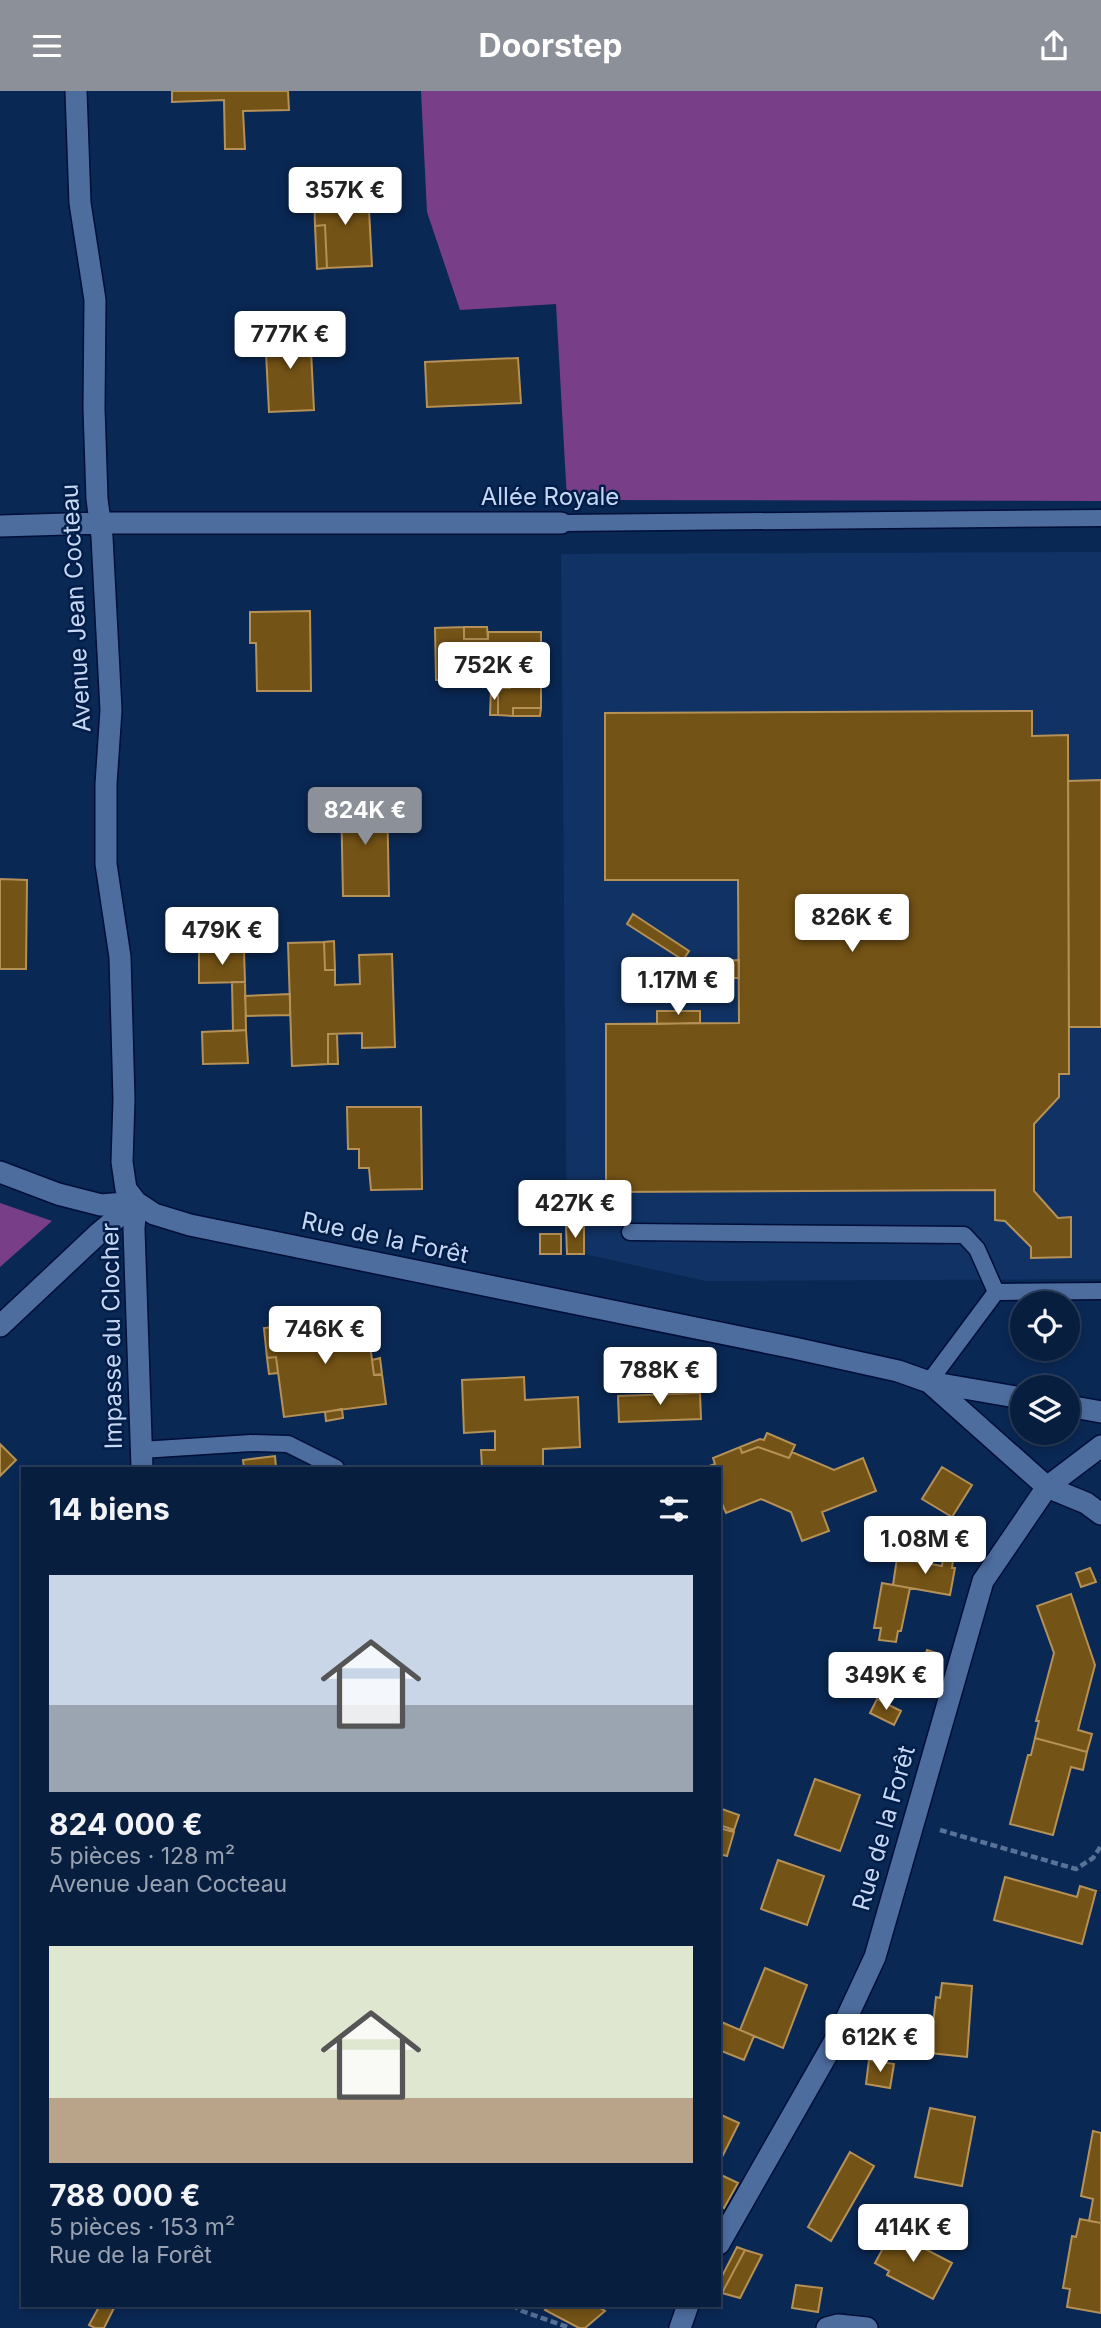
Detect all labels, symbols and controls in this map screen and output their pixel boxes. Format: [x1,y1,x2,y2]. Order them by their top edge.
text: Doorstep [479,26,622,65]
icon: menu [28,27,66,65]
icon: share [1035,27,1073,65]
pin: 357K € [288,167,402,227]
text: 357K € [305,176,385,204]
pin: 777K € [233,311,347,371]
text: 777K € [251,320,329,348]
street label: Allée Royale [481,482,619,511]
street label: Avenue Jean Cocteau [55,483,96,733]
pin: 752K € [437,643,551,702]
text: 752K € [454,651,534,679]
pin: 824K € [308,787,422,847]
text: 824K € [324,796,406,824]
pin: 826K € [795,895,909,954]
text: 826K € [811,903,893,931]
pin: 479K € [165,907,279,967]
text: 479K € [181,916,263,944]
pin: 1.17M € [613,957,743,1017]
text: 1.17M € [637,966,719,994]
pin: 427K € [518,1181,632,1240]
text: 427K € [534,1189,616,1217]
street label: Rue de la Forêt [299,1206,471,1269]
street label: Impasse du Clocher [95,1223,128,1449]
map controls [1010,1291,1080,1445]
button: locate [1010,1291,1080,1361]
pin: 746K € [268,1307,382,1366]
text: 746K € [285,1315,365,1343]
pin: 788K € [603,1347,717,1407]
text: 788K € [620,1356,700,1384]
button: layers [1010,1375,1080,1445]
icon: filters [655,1490,693,1528]
text: 14 biens [49,1491,170,1527]
pin: 1.08M € [860,1517,990,1576]
text: 1.08M € [880,1525,970,1553]
icon: home [308,1621,434,1747]
pin: 349K € [829,1653,943,1712]
text: 349K € [844,1661,928,1689]
street label: Rue de la Forêt [846,1742,921,1914]
text: 824 000 € [49,1806,203,1842]
text: 5 pièces · 128 m² [49,1842,235,1870]
text: Avenue Jean Cocteau [49,1870,287,1898]
icon: home [308,1992,434,2118]
pin: 612K € [823,2015,937,2074]
text: 612K € [841,2023,919,2051]
text: 788 000 € [49,2177,201,2213]
pin: 414K € [856,2205,970,2264]
text: 5 pièces · 153 m² [49,2213,235,2241]
text: 414K € [874,2213,952,2241]
text: Rue de la Forêt [49,2241,212,2269]

